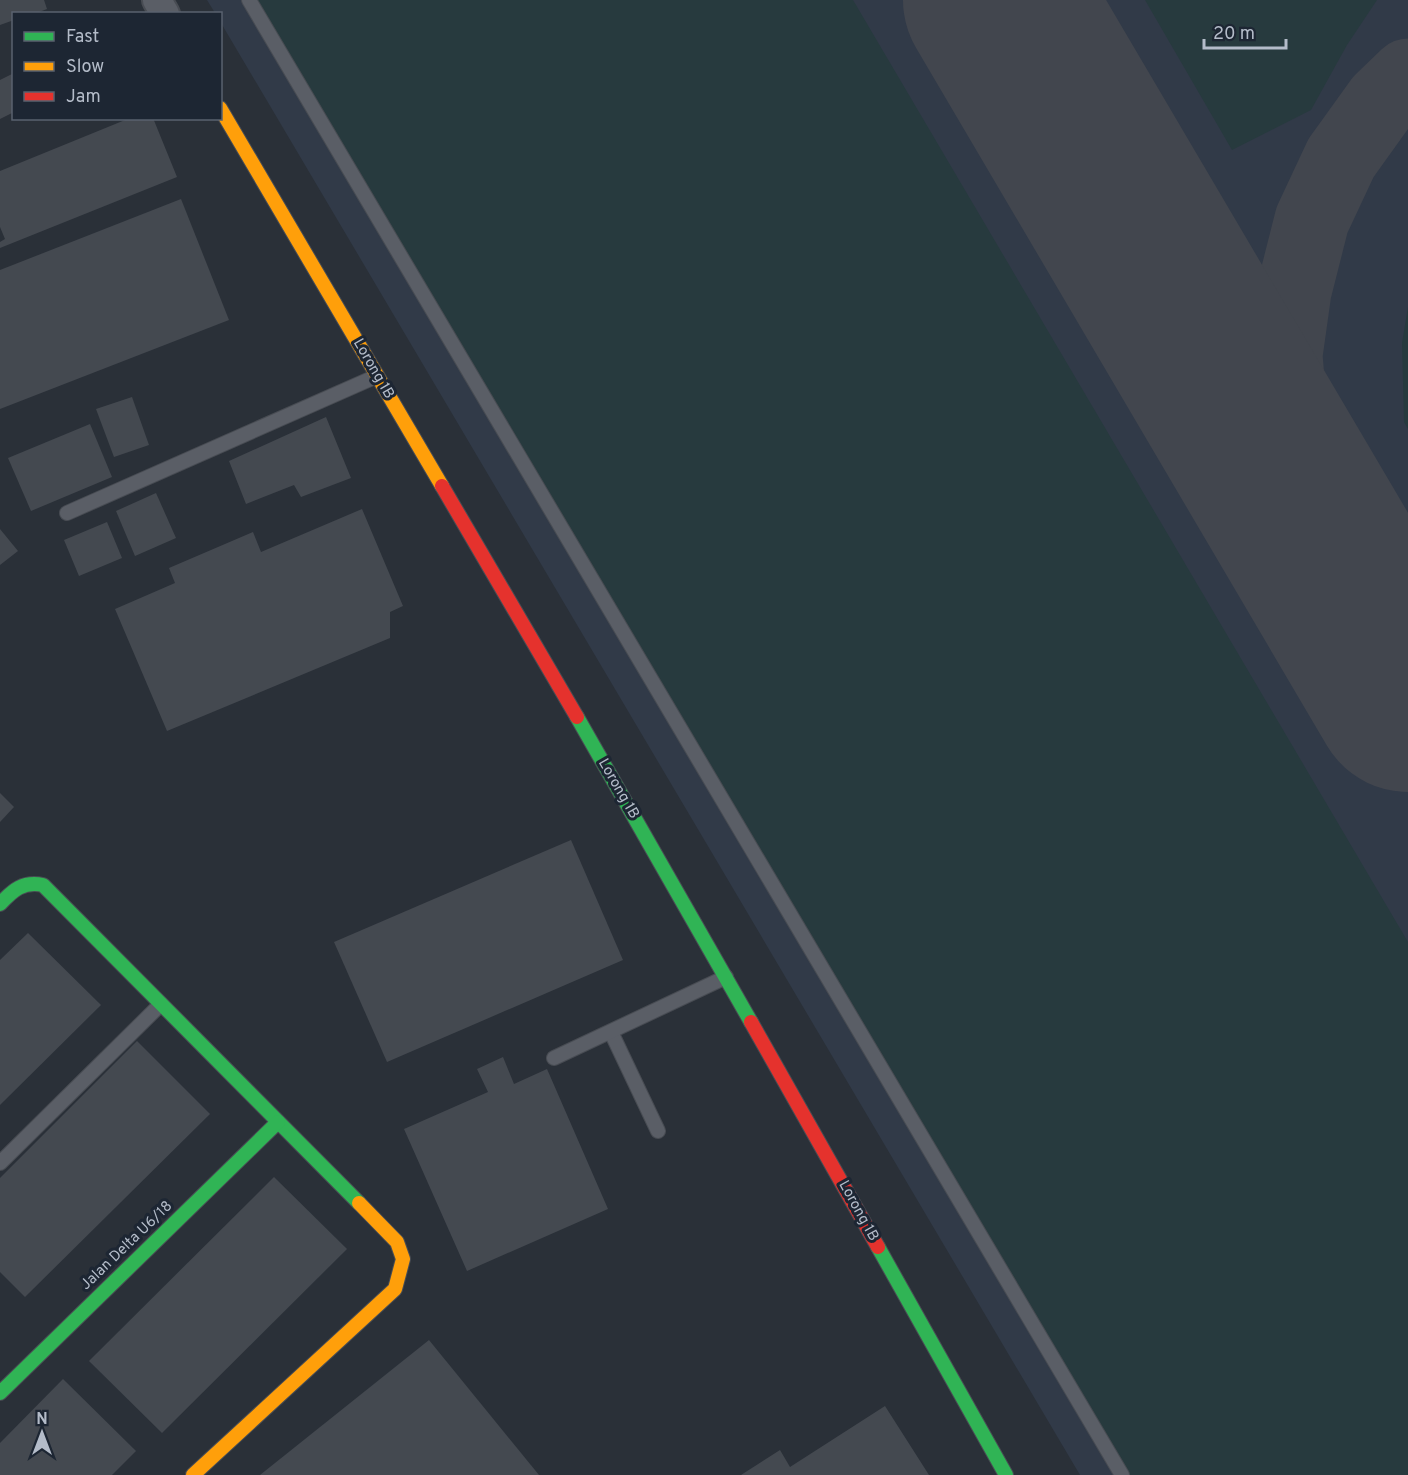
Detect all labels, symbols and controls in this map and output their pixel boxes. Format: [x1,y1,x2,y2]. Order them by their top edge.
legend [12,12,222,120]
scale bar [1204,12,1286,50]
text: 20 m [1213,23,1255,46]
text: Fast [66,26,99,49]
text: Slow [66,56,104,79]
text: Jam [66,86,101,109]
street label: Lorong 1B [348,335,398,403]
street label: Lorong 1B [593,755,643,823]
street label: Lorong 1B [834,1177,882,1245]
street label: Jalan Delta U6/18 [77,1197,177,1295]
north arrow [12,1403,72,1463]
text: N [36,1410,48,1430]

